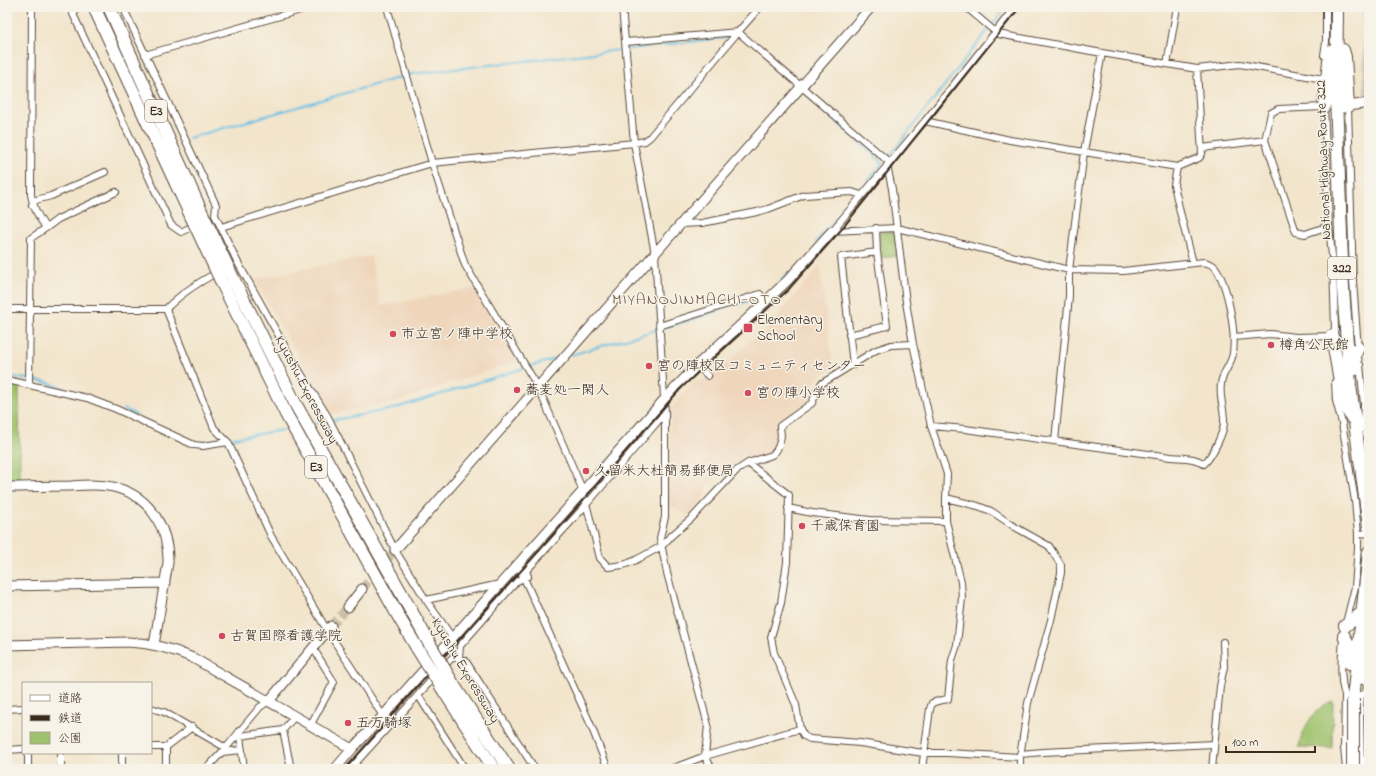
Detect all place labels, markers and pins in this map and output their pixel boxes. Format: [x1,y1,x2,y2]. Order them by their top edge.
place label: Elementary School [757,310,823,347]
marker: Elementary School [742,322,754,334]
place label: 市立宮ノ陣中学校 [401,324,513,345]
marker: 市立宮ノ陣中学校 [388,329,398,339]
place label: 樽角公民館 [1279,335,1349,356]
marker: 樽角公民館 [1266,340,1276,350]
place label: 宮の陣校区コミュニティセンター [657,356,866,377]
marker: 宮の陣校区コミュニティセンター [644,361,654,371]
place label: 蕎麦処一閑人 [525,380,609,401]
place label: 宮の陣小学校 [756,383,840,404]
marker: 蕎麦処一閑人 [512,385,522,395]
marker: 宮の陣小学校 [743,388,753,398]
place label: 久留米大杜簡易郵便局 [594,461,734,482]
marker: 久留米大杜簡易郵便局 [581,466,591,476]
place label: 千歳保育園 [810,516,880,537]
marker: 千歳保育園 [797,521,807,531]
place label: 古賀国際看護学院 [230,626,342,647]
marker: 古賀国際看護学院 [217,631,227,641]
place label: 五万騎塚 [356,713,412,734]
marker: 五万騎塚 [343,718,353,728]

